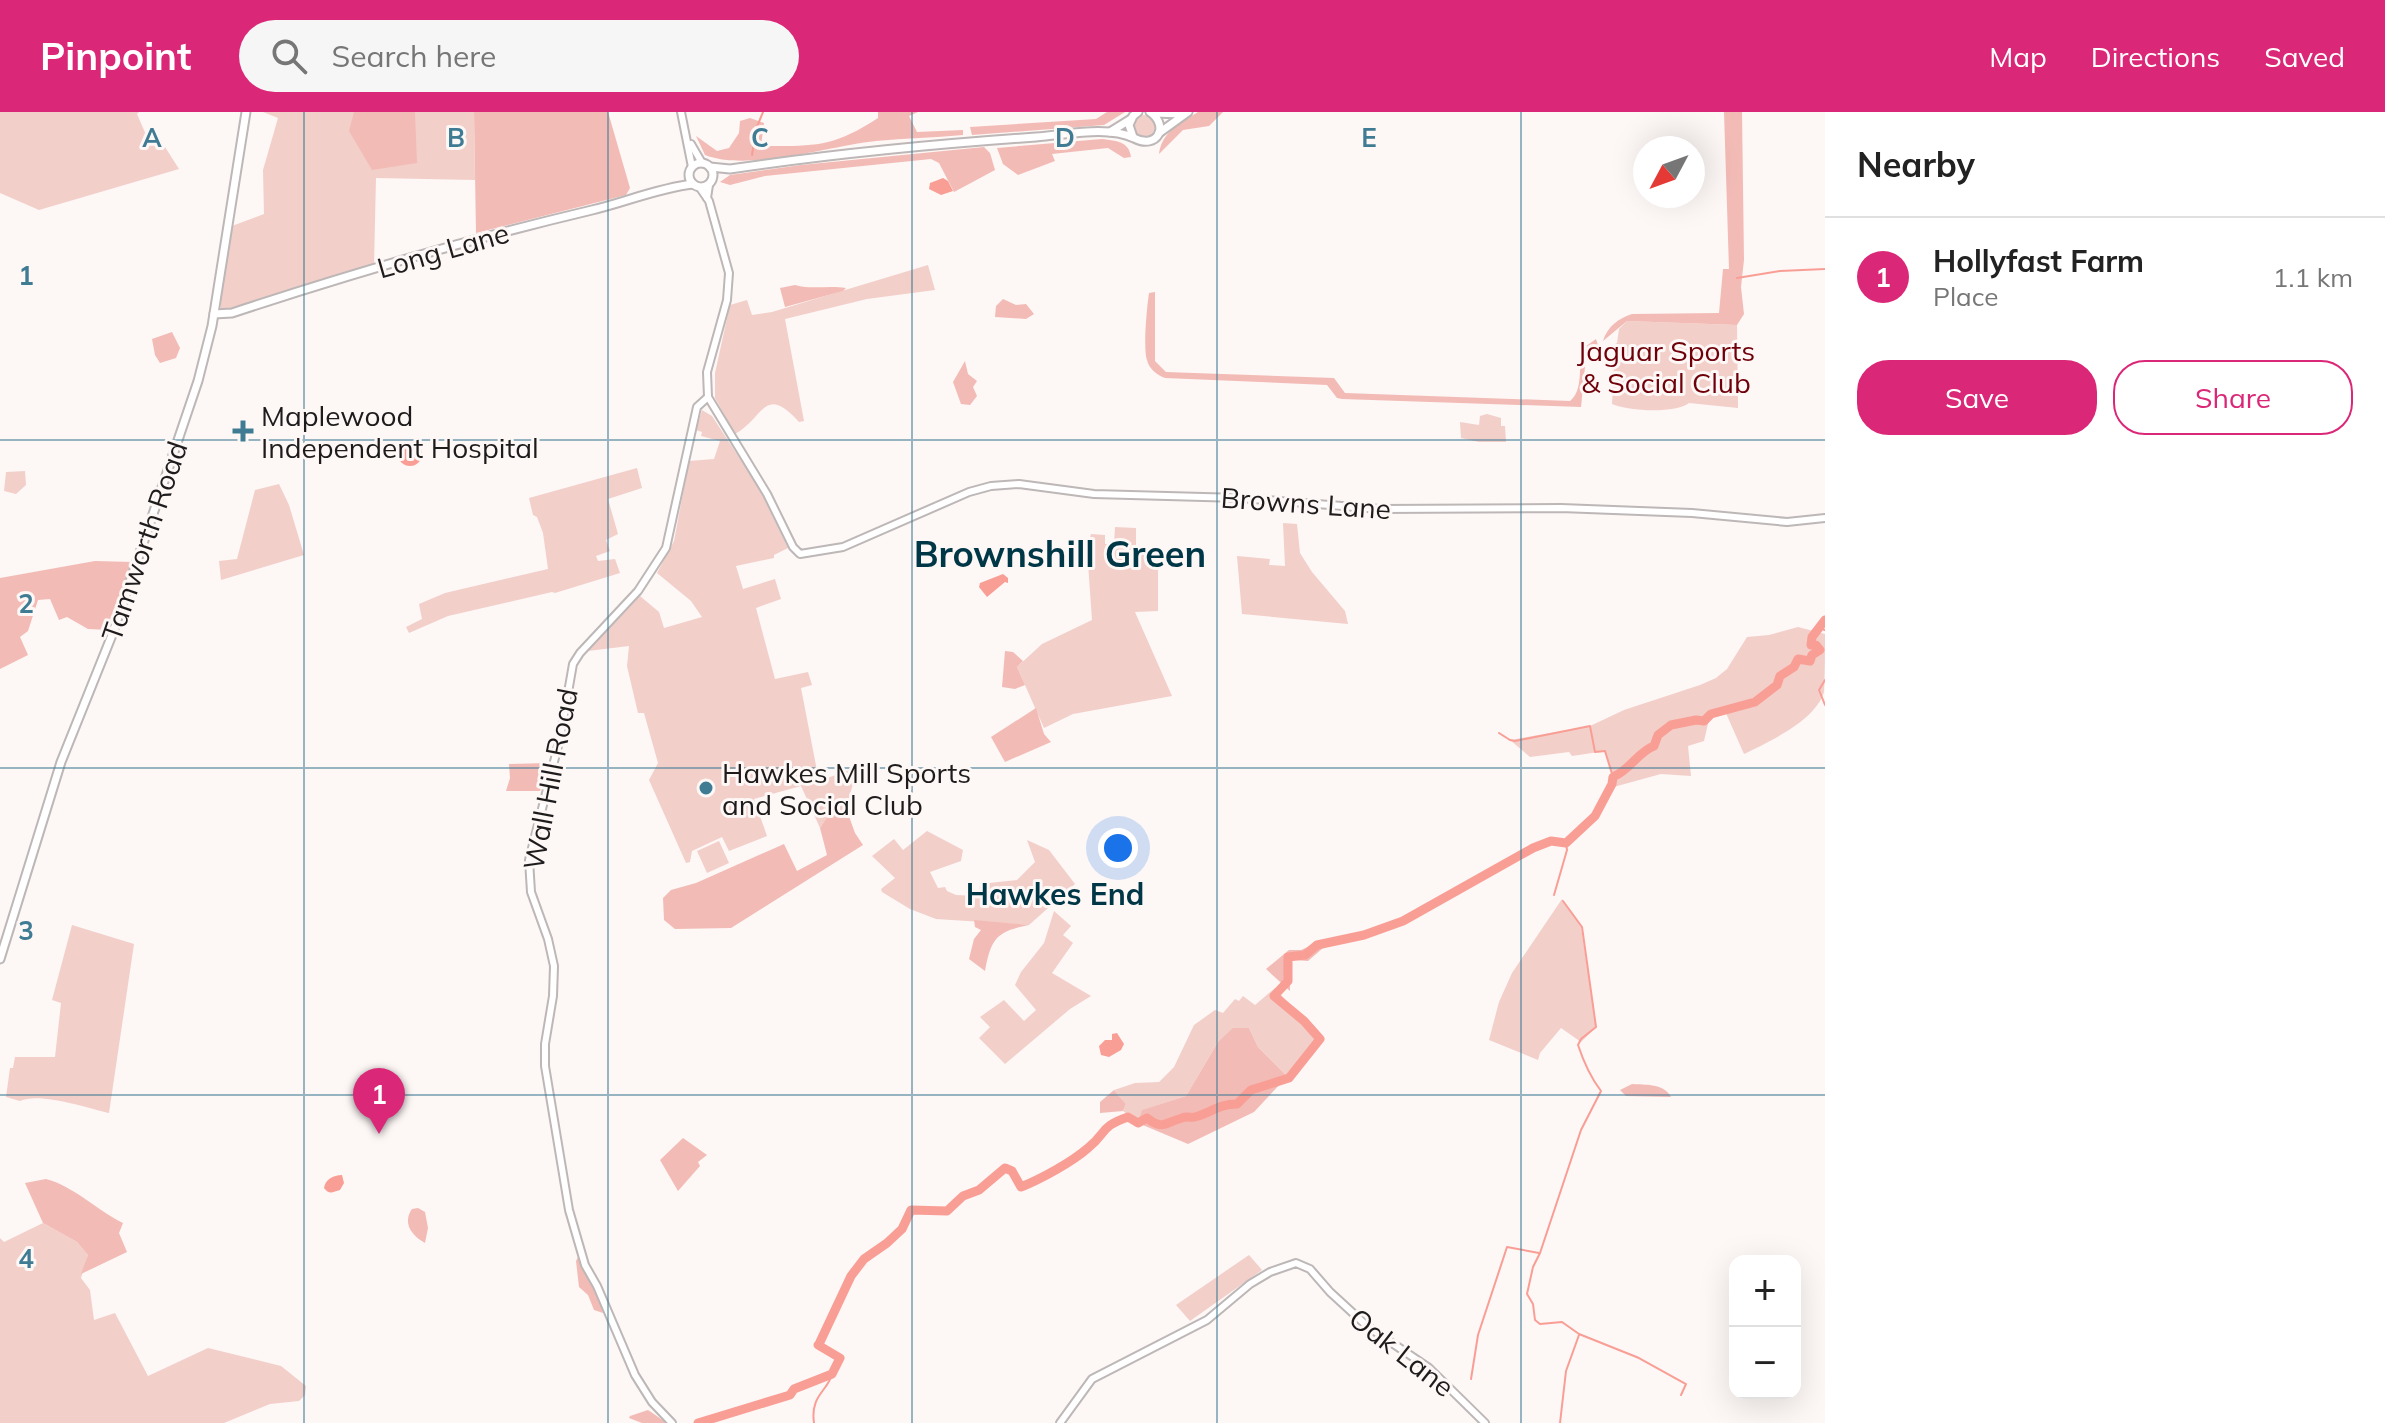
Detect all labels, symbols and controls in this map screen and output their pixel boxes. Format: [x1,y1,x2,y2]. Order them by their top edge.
search box [239,20,799,92]
text: Pinpoint [40,32,191,80]
icon: search [267,34,311,78]
text: Search here [331,37,496,75]
text: Map [1989,39,2047,74]
text: Directions [2091,39,2220,74]
text: Saved [2264,39,2345,74]
text: A [142,121,162,154]
text: B [447,121,465,154]
text: C [751,121,769,154]
text: D [1055,121,1075,154]
text: E [1361,121,1377,154]
north arrow [1633,136,1705,208]
text: Nearby [1857,143,1975,186]
street label: Long Lane [373,215,513,285]
text: Hollyfast Farm [1933,242,2144,280]
text: 1 [18,259,34,292]
text: 1 [1875,261,1891,294]
text: 1.1 km [2273,261,2353,294]
text: Place [1933,280,1998,313]
park label: Jaguar Sports & Social Club [1577,333,1755,400]
button: Save [1857,360,2097,435]
button: Share [2113,360,2353,435]
place label: Maplewood Independent Hospital [261,398,539,465]
marker: Maplewood Independent Hospital [232,420,254,442]
street label: Tamworth Road [93,436,195,646]
street label: Browns Lane [1220,480,1392,526]
district label: Brownshill Green [914,531,1206,576]
text: 2 [18,587,34,620]
street label: Wall Hill Road [515,685,585,873]
place label: Hawkes Mill Sports and Social Club [722,755,971,822]
marker: Hawkes Mill Sports and Social Club [697,779,715,797]
your location [1098,828,1138,868]
district label: Hawkes End [966,875,1144,913]
text: 3 [18,914,34,947]
pin: 1 [353,1068,405,1134]
text: 4 [18,1242,34,1275]
map controls [1729,1255,1801,1399]
button: + [1729,1255,1801,1327]
street label: Oak Lane [1342,1300,1462,1404]
button: − [1729,1327,1801,1399]

